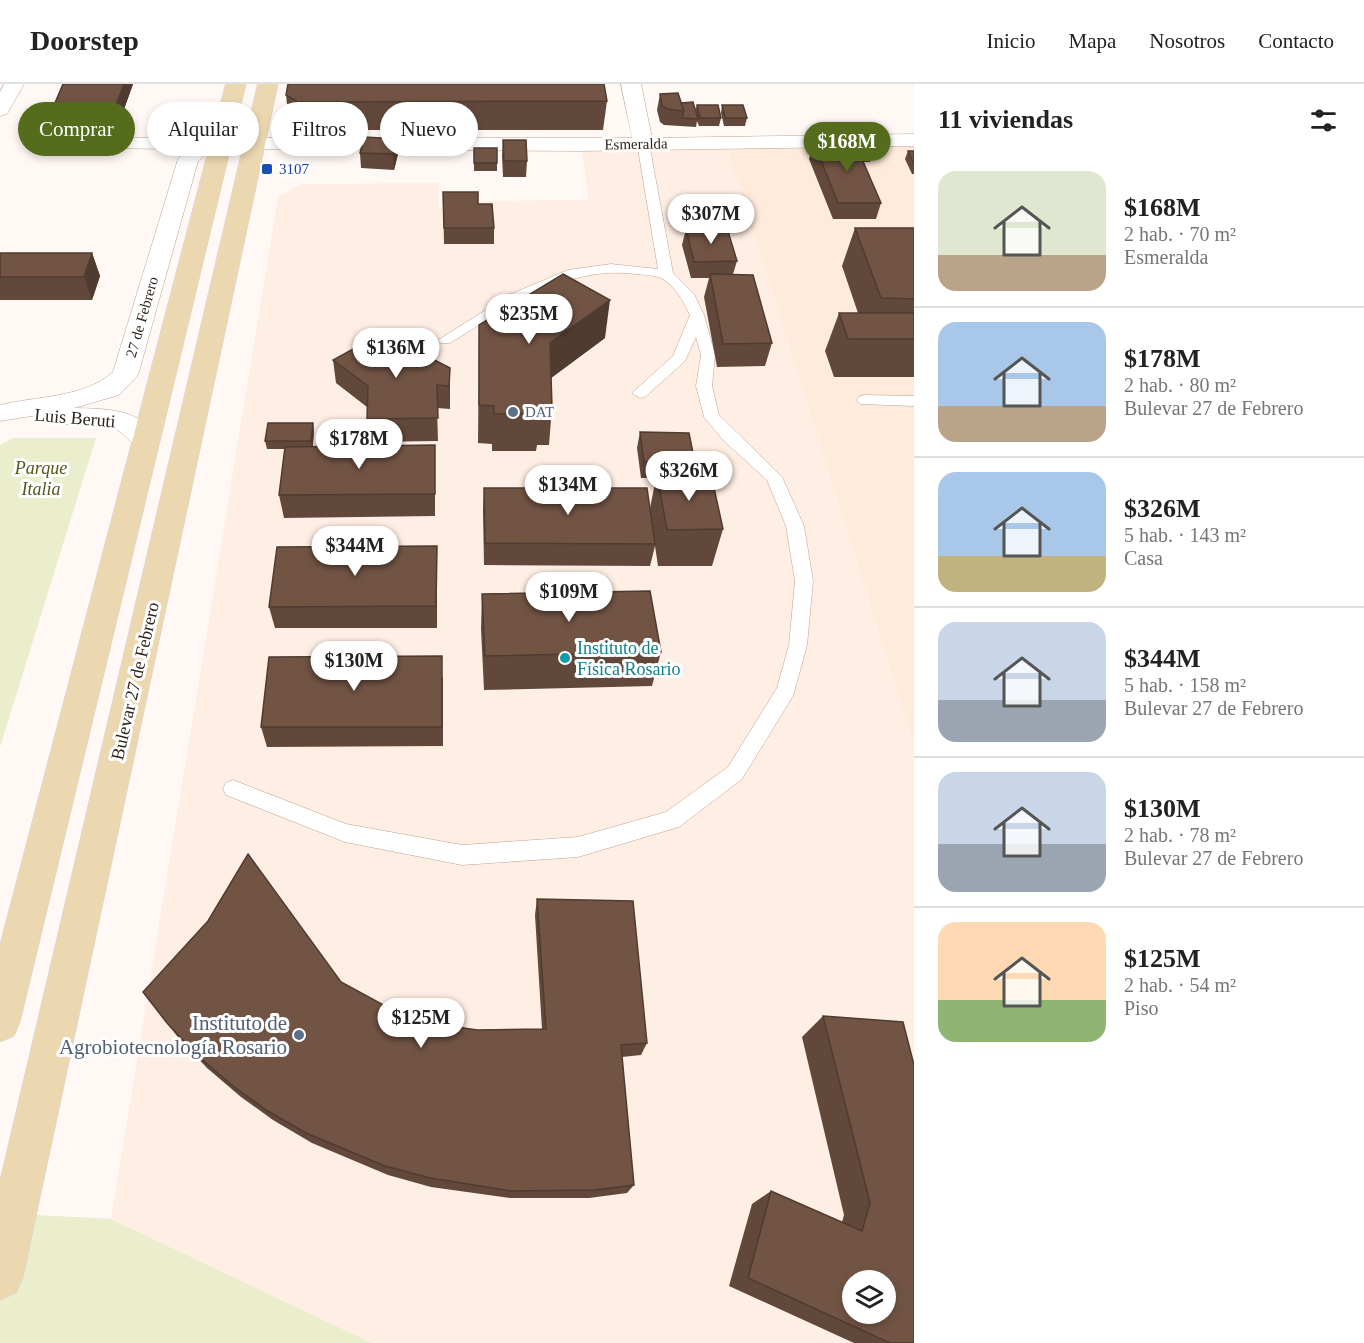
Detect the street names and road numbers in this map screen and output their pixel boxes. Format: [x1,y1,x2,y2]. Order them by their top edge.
street label: Esmeralda [604,135,668,153]
street label: 27 de Febrero [123,275,161,359]
street label: Luis Beruti [34,404,116,432]
street label: Bulevar 27 de Febrero [107,600,163,762]

